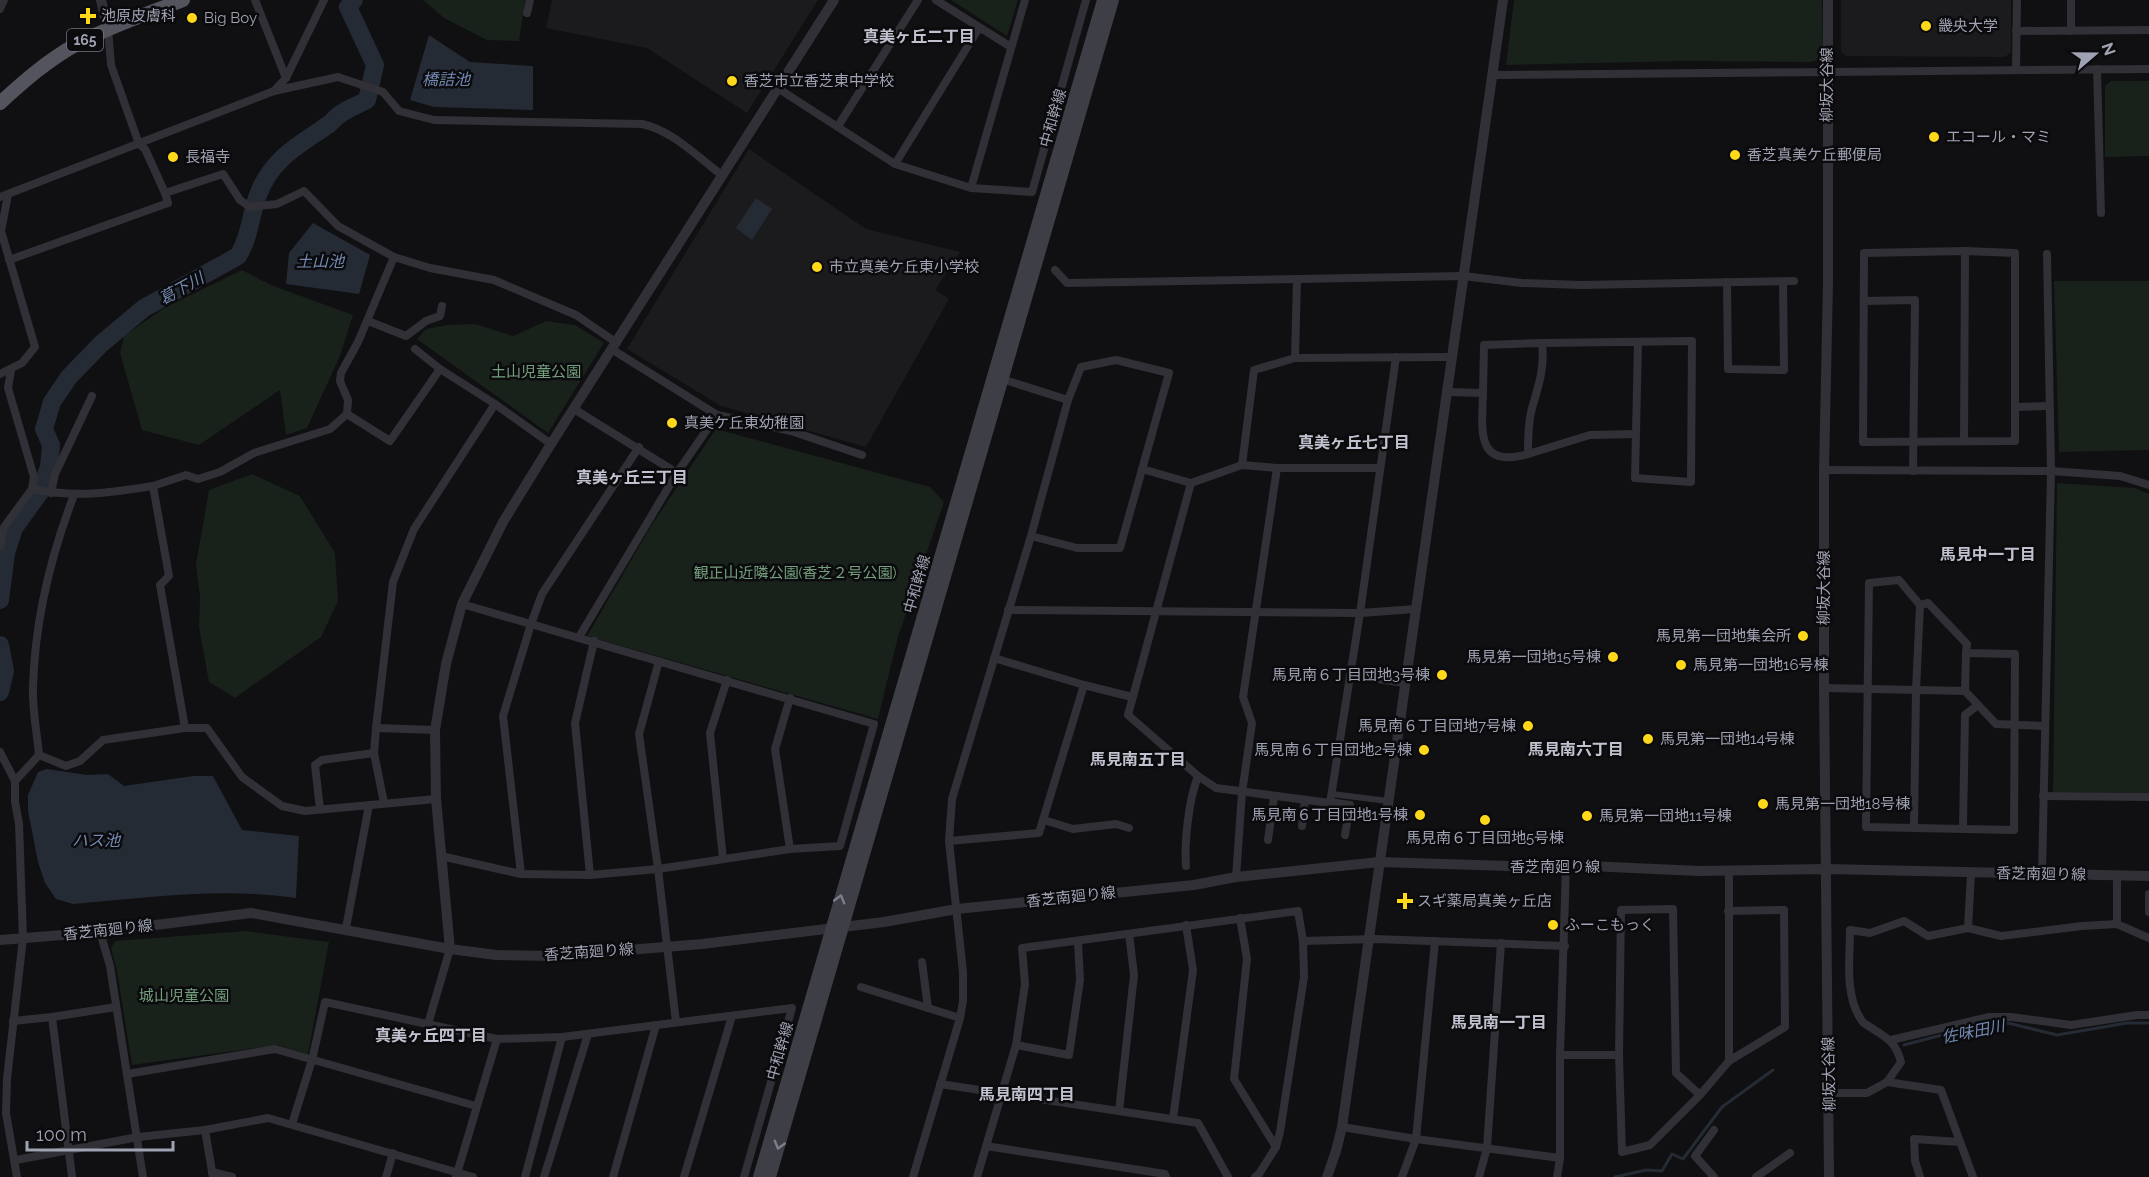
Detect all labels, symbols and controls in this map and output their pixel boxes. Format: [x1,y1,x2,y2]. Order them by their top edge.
marker: 池原皮膚科 [79,7,97,25]
place label: 池原皮膚科 [101,7,176,25]
place label: Big Boy [204,9,257,27]
marker: Big Boy [185,11,199,25]
place label: 畿央大学 [1938,17,1998,35]
marker: 畿央大学 [1919,19,1933,33]
north arrow [2065,24,2125,84]
district label: 真美ヶ丘二丁目 [863,27,975,46]
road number: 165 [67,29,103,51]
text: N [2098,40,2120,58]
street label: 柳坂大谷線 [1818,47,1836,123]
water label: 橋詰池 [422,70,472,89]
place label: 香芝市立香芝東中学校 [744,72,894,90]
marker: 香芝市立香芝東中学校 [725,74,739,88]
street label: 中和幹線 [1036,87,1070,149]
place label: エコール・マミ [1946,128,2051,146]
marker: エコール・マミ [1927,130,1941,144]
place label: 香芝真美ケ丘郵便局 [1747,146,1882,164]
place label: 長福寺 [185,148,230,166]
marker: 香芝真美ケ丘郵便局 [1728,148,1742,162]
marker: 長福寺 [166,150,180,164]
water label: 土山池 [296,252,346,271]
place label: 市立真美ケ丘東小学校 [829,258,979,276]
marker: 市立真美ケ丘東小学校 [810,260,824,274]
water label: 葛下川 [156,268,209,308]
park label: 土山児童公園 [491,363,581,381]
place label: 真美ケ丘東幼稚園 [684,414,804,432]
marker: 真美ケ丘東幼稚園 [665,416,679,430]
district label: 真美ヶ丘七丁目 [1298,433,1410,452]
district label: 真美ヶ丘三丁目 [576,468,688,487]
district label: 馬見中一丁目 [1940,545,2036,564]
street label: 柳坂大谷線 [1815,550,1833,626]
street label: 中和幹線 [900,553,934,615]
park label: 観正山近隣公園(香芝２号公園) [693,564,897,582]
place label: 馬見第一団地集会所 [1656,627,1791,645]
marker: 馬見第一団地集会所 [1796,629,1810,643]
place label: 馬見第一団地15号棟 [1466,648,1601,666]
marker: 馬見第一団地15号棟 [1606,650,1620,664]
place label: 馬見第一団地16号棟 [1693,656,1828,674]
marker: 馬見第一団地16号棟 [1674,658,1688,672]
place label: 馬見南６丁目団地3号棟 [1272,666,1430,684]
marker: 馬見南６丁目団地3号棟 [1435,668,1449,682]
place label: 馬見南６丁目団地7号棟 [1358,717,1516,735]
marker: 馬見南６丁目団地7号棟 [1521,719,1535,733]
place label: 馬見第一団地14号棟 [1660,730,1795,748]
marker: 馬見第一団地14号棟 [1641,732,1655,746]
district label: 馬見南六丁目 [1528,740,1624,759]
place label: 馬見南６丁目団地2号棟 [1254,741,1412,759]
marker: 馬見南６丁目団地2号棟 [1417,743,1431,757]
district label: 馬見南五丁目 [1090,750,1186,769]
place label: 馬見第一団地18号棟 [1775,795,1910,813]
marker: 馬見第一団地18号棟 [1756,797,1770,811]
place label: 馬見南６丁目団地1号棟 [1252,806,1408,824]
place label: 馬見第一団地11号棟 [1599,807,1732,825]
marker: 馬見南６丁目団地1号棟 [1413,808,1427,822]
marker: 馬見第一団地11号棟 [1580,809,1594,823]
marker: 馬見南６丁目団地5号棟 [1478,813,1492,827]
place label: 馬見南６丁目団地5号棟 [1406,829,1564,847]
water label: ハス池 [72,831,122,850]
street label: 香芝南廻り線 [1510,858,1600,876]
street label: 香芝南廻り線 [1996,864,2086,884]
street label: 香芝南廻り線 [1025,883,1117,911]
place label: スギ薬局真美ヶ丘店 [1417,892,1552,910]
one-way arrow [833,894,846,904]
marker: スギ薬局真美ヶ丘店 [1398,894,1412,908]
street label: 香芝南廻り線 [62,916,154,944]
place label: ふーこもっく [1565,916,1655,934]
marker: ふーこもっく [1546,918,1560,932]
street label: 香芝南廻り線 [543,940,635,964]
park label: 城山児童公園 [139,987,229,1005]
district label: 馬見南一丁目 [1451,1013,1547,1032]
water label: 佐味田川 [1940,1016,2008,1047]
street label: 中和幹線 [763,1020,797,1082]
district label: 真美ヶ丘四丁目 [375,1026,487,1045]
street label: 柳坂大谷線 [1819,1036,1839,1112]
district label: 馬見南四丁目 [979,1085,1075,1104]
scale bar [27,1114,172,1152]
text: 100 m [36,1124,87,1145]
one-way arrow [774,1140,787,1150]

